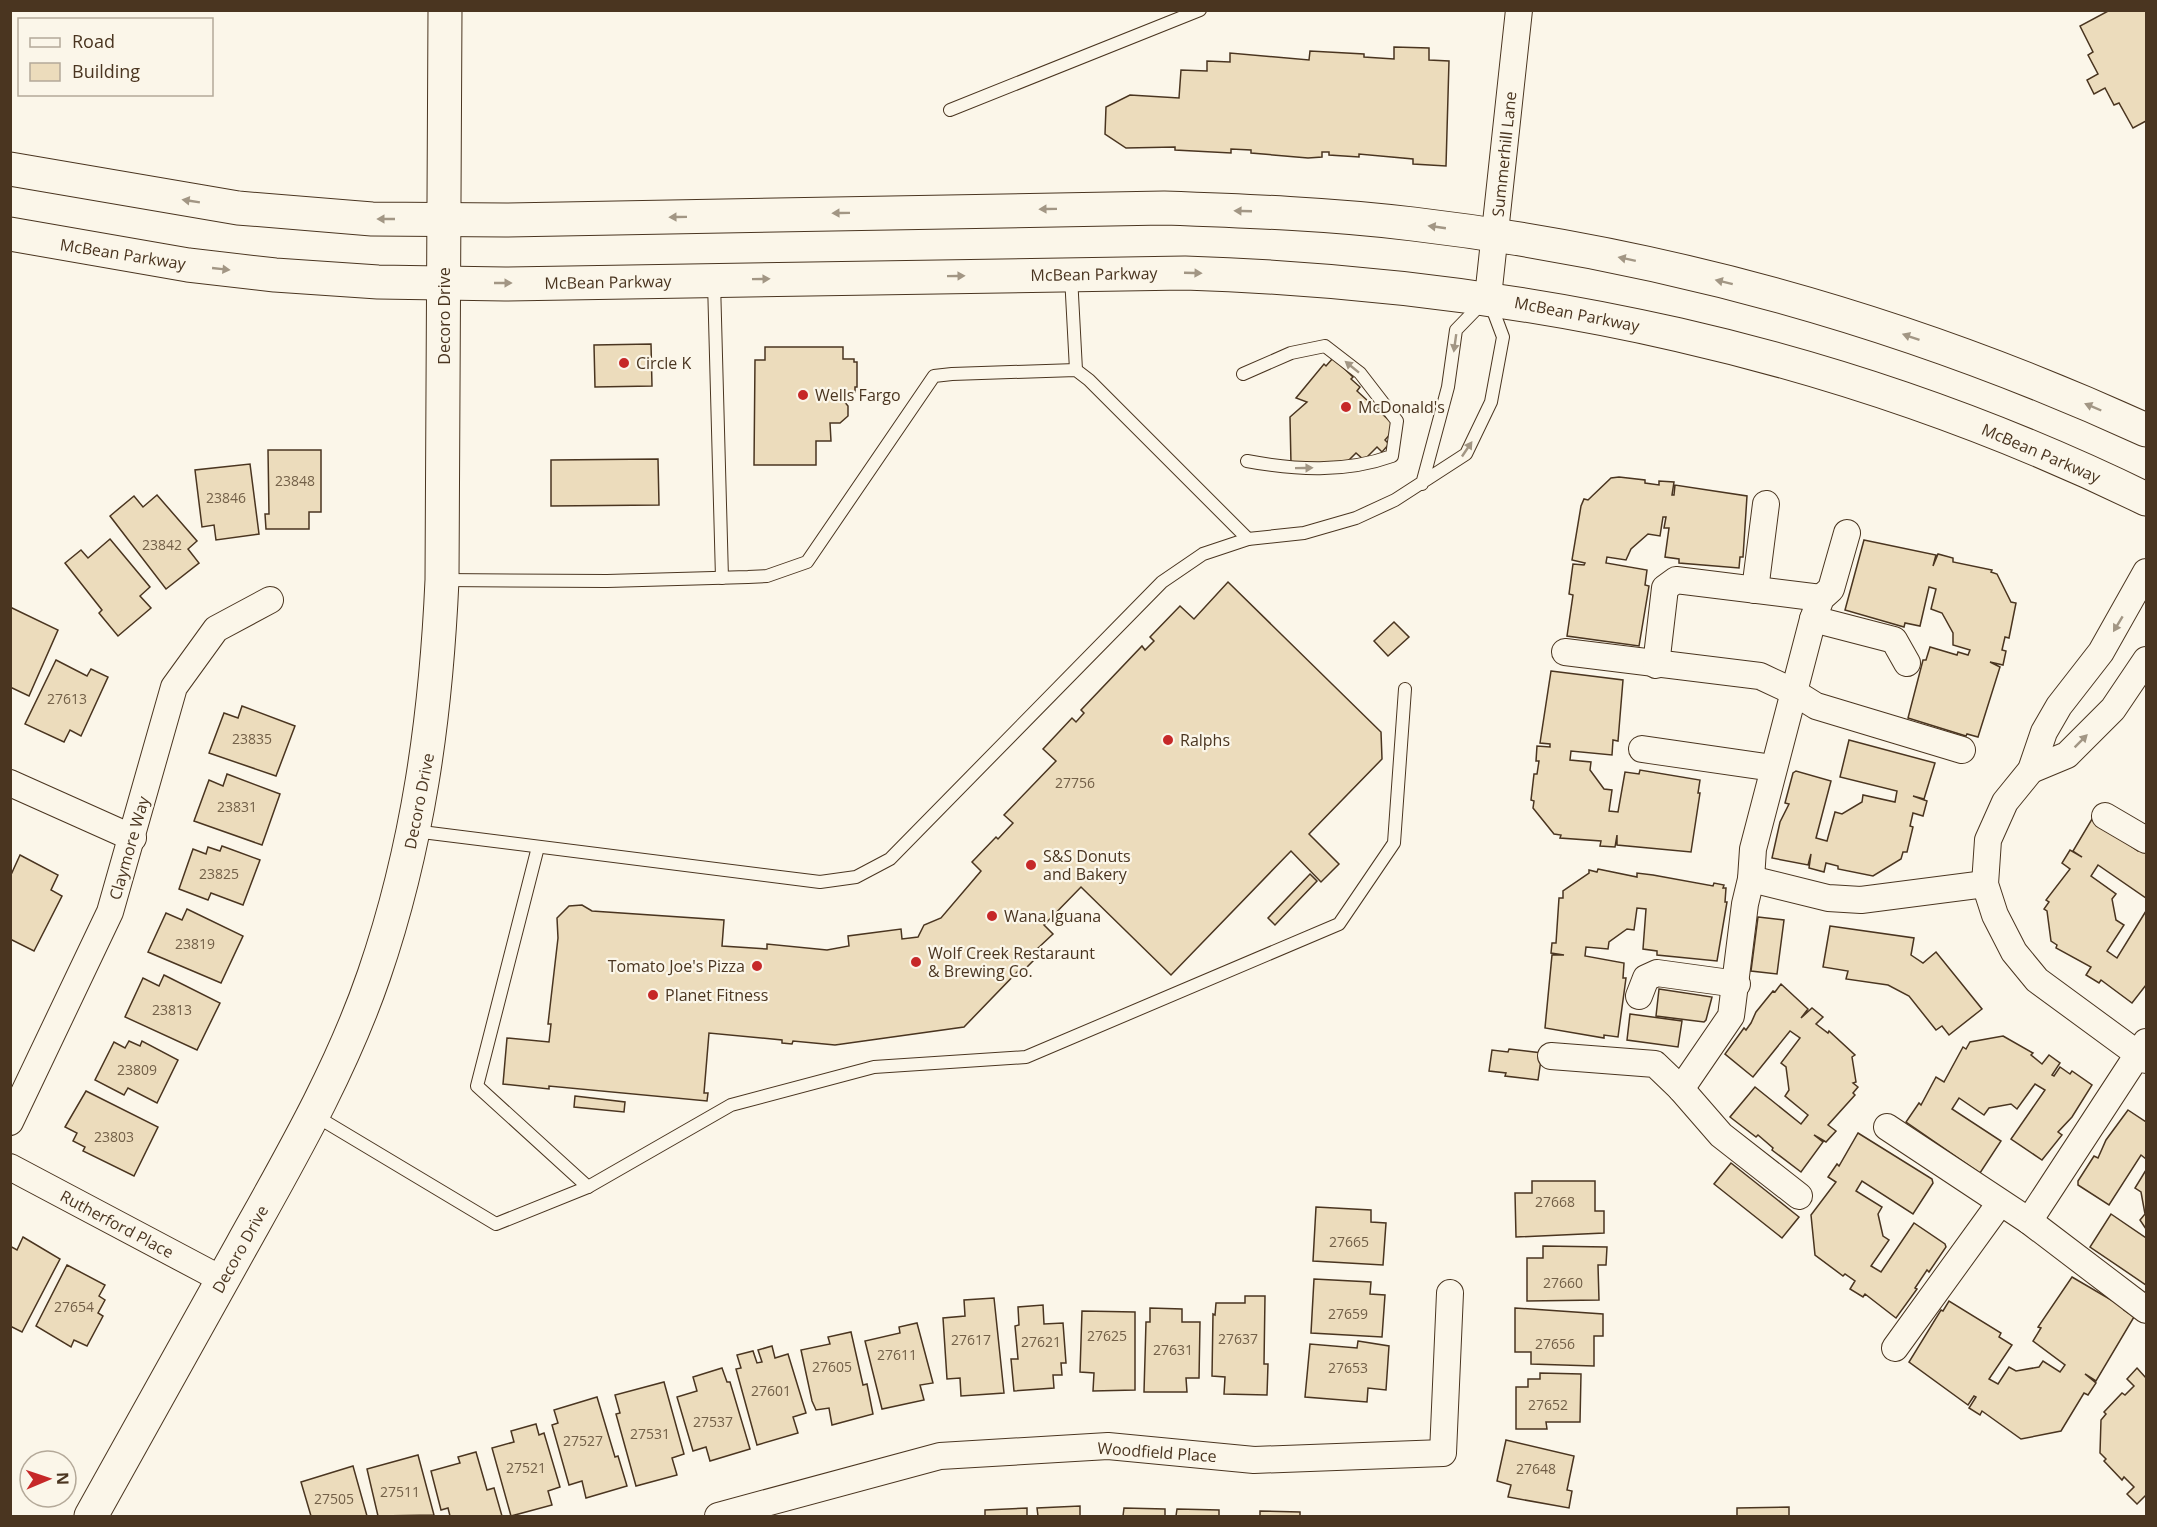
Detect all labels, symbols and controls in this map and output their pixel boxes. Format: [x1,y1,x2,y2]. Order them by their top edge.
legend [18,18,213,96]
text: Road [72,29,115,53]
text: Building [72,59,140,83]
street label: Summerhill Lane [1486,90,1522,218]
one-way arrow [182,196,201,205]
one-way arrow [1039,204,1058,214]
one-way arrow [1233,206,1252,215]
one-way arrow [832,209,851,218]
one-way arrow [669,212,688,221]
one-way arrow [376,214,395,224]
one-way arrow [1428,223,1447,232]
street label: McBean Parkway [59,233,188,275]
one-way arrow [1618,254,1636,264]
street label: McBean Parkway [1030,262,1159,286]
one-way arrow [212,264,231,274]
street label: Decoro Drive [433,267,455,365]
one-way arrow [1184,269,1203,278]
street label: McBean Parkway [544,270,673,294]
one-way arrow [947,271,966,281]
one-way arrow [752,274,771,284]
one-way arrow [1715,276,1733,286]
one-way arrow [494,278,513,288]
street label: McBean Parkway [1513,291,1642,337]
one-way arrow [1902,331,1920,341]
one-way arrow [1450,334,1459,353]
place label: Circle K [636,352,692,374]
marker: Circle K [617,356,631,370]
one-way arrow [1345,362,1360,374]
place label: Wells Fargo [815,384,901,406]
marker: Wells Fargo [796,388,810,402]
place label: McDonald's [1358,396,1445,418]
marker: McDonald's [1339,400,1353,414]
one-way arrow [2083,402,2101,412]
street label: McBean Parkway [1978,418,2105,488]
one-way arrow [1461,441,1473,457]
one-way arrow [1295,463,1314,473]
house number: 23848 [275,471,315,490]
house number: 23846 [206,488,246,507]
house number: 23842 [142,535,182,554]
one-way arrow [2113,616,2123,633]
house number: 27613 [47,689,87,708]
house number: 23835 [232,729,272,748]
place label: Ralphs [1180,729,1230,751]
marker: Ralphs [1161,733,1175,747]
one-way arrow [2073,735,2087,749]
street label: Decoro Drive [399,751,439,851]
house number: 27756 [1055,773,1095,792]
street label: Claymore Way [104,793,155,902]
house number: 23831 [217,797,257,816]
place label: S&S Donuts and Bakery [1043,845,1131,885]
marker: S&S Donuts and Bakery [1024,858,1038,872]
house number: 23825 [199,864,239,883]
place label: Wana Iguana [1004,905,1101,927]
marker: Wana Iguana [985,909,999,923]
house number: 23819 [175,934,215,953]
place label: Wolf Creek Restaraunt & Brewing Co. [928,942,1095,982]
place label: Tomato Joe's Pizza [608,955,745,977]
marker: Wolf Creek Restaraunt & Brewing Co. [909,955,923,969]
marker: Tomato Joe's Pizza [750,959,764,973]
place label: Planet Fitness [665,984,768,1006]
marker: Planet Fitness [646,988,660,1002]
house number: 23813 [152,1000,192,1019]
house number: 23809 [117,1060,157,1079]
house number: 23803 [94,1127,134,1146]
street label: Rutherford Place [56,1185,178,1263]
house number: 27668 [1535,1192,1575,1211]
street label: Decoro Drive [207,1201,273,1297]
house number: 27665 [1329,1232,1369,1251]
house number: 27660 [1543,1273,1583,1292]
house number: 27654 [54,1297,94,1316]
house number: 27659 [1328,1304,1368,1323]
house number: 27625 [1087,1326,1127,1345]
house number: 27637 [1218,1329,1258,1348]
house number: 27617 [951,1330,991,1349]
house number: 27621 [1021,1332,1061,1351]
house number: 27656 [1535,1334,1575,1353]
house number: 27631 [1153,1340,1193,1359]
house number: 27611 [877,1345,917,1364]
house number: 27605 [812,1357,852,1376]
house number: 27653 [1328,1358,1368,1377]
house number: 27601 [751,1381,791,1400]
house number: 27652 [1528,1395,1568,1414]
house number: 27537 [693,1412,733,1431]
house number: 27531 [630,1424,670,1443]
house number: 27527 [563,1431,603,1450]
street label: Woodfield Place [1097,1437,1217,1467]
north arrow [18,1449,78,1509]
house number: 27521 [506,1458,546,1477]
house number: 27648 [1516,1459,1556,1478]
text: N [52,1472,74,1485]
house number: 27511 [380,1482,420,1501]
house number: 27505 [314,1489,354,1508]

